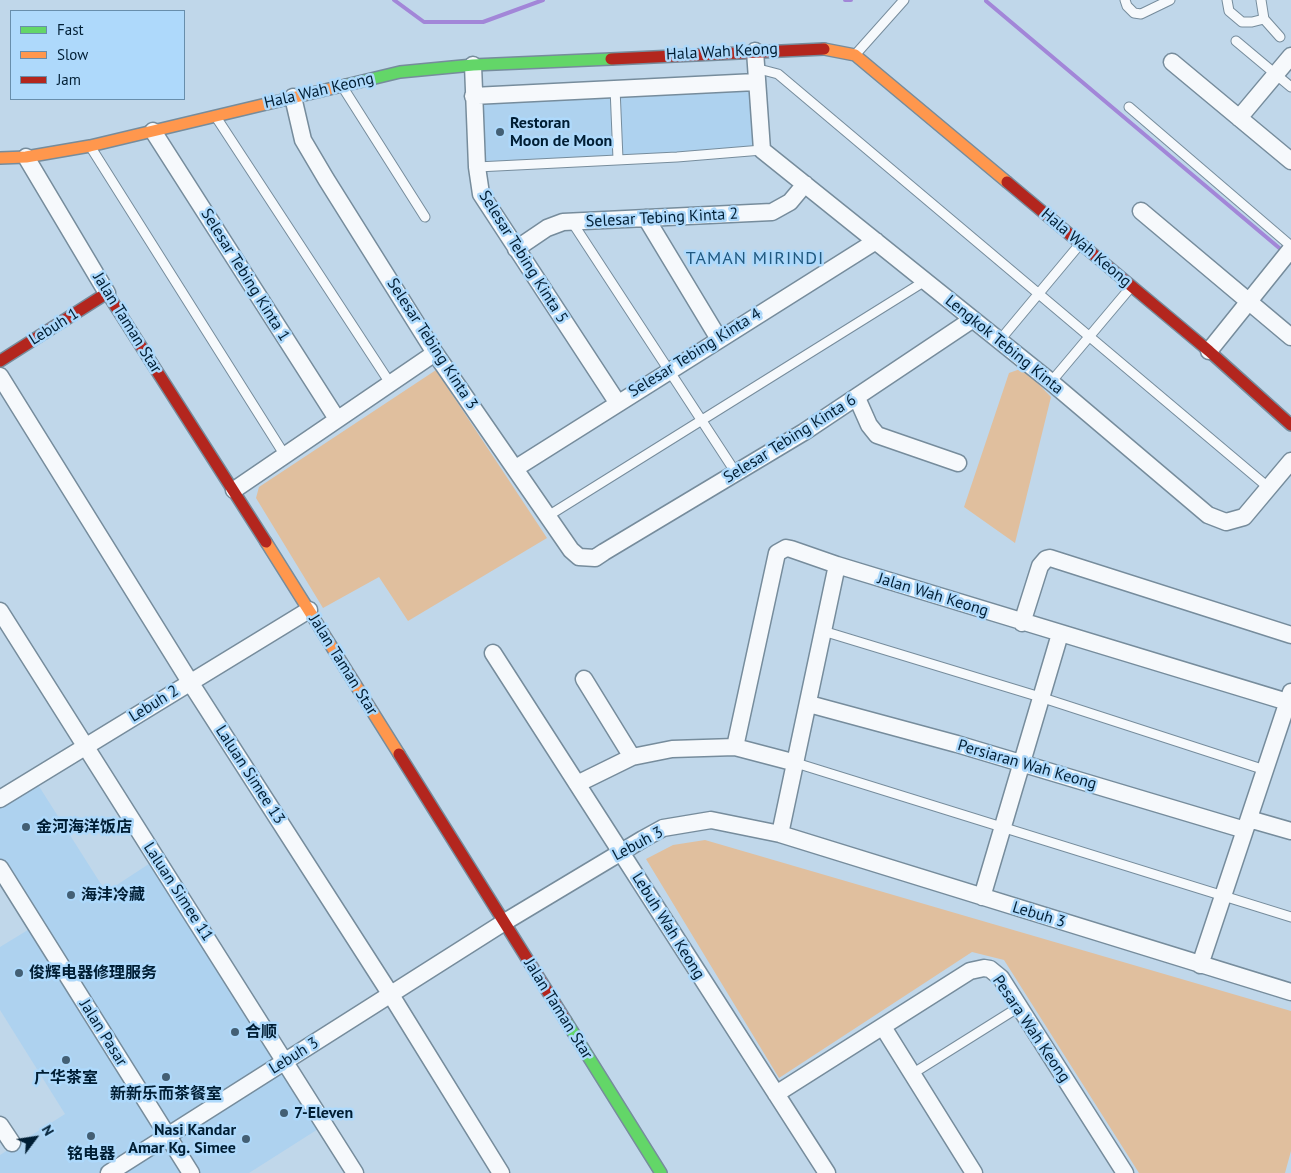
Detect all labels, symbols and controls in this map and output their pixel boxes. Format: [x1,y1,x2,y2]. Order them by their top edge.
legend [10,10,185,100]
text: Fast [57,20,84,39]
street label: Hala Wah Keong [666,39,778,65]
text: Slow [57,45,88,64]
street label: Hala Wah Keong [262,69,376,113]
text: Jam [57,70,81,89]
place label: Restoran Moon de Moon [510,113,612,151]
marker: Restoran Moon de Moon [494,126,506,138]
street label: Selesar Tebing Kinta 5 [474,187,572,327]
street label: Selesar Tebing Kinta 2 [585,204,739,232]
street label: Selesar Tebing Kinta 1 [196,205,294,345]
street label: Hala Wah Keong [1037,205,1135,291]
district label: TAMAN MIRINDI [684,248,826,270]
street label: Jalan Taman Star [88,269,166,377]
street label: Selesar Tebing Kinta 3 [382,275,482,413]
street label: Lengkok Tebing Kinta [941,291,1067,399]
street label: Lebuh 1 [26,304,82,350]
street label: Selesar Tebing Kinta 4 [625,304,765,402]
street label: Selesar Tebing Kinta 6 [720,390,860,488]
street label: Jalan Wah Keong [875,569,991,621]
street label: Jalan Taman Star [304,611,382,719]
street label: Lebuh 2 [126,681,182,727]
street label: Laluan Simee 13 [211,722,289,828]
street label: Persiaran Wah Keong [955,736,1099,794]
place label: 金河海洋饭店 [36,817,132,837]
marker: 金河海洋饭店 [20,821,32,833]
street label: Lebuh 3 [609,823,667,865]
street label: Laluan Simee 11 [139,839,217,945]
street label: Lebuh Wah Keong [627,869,709,983]
place label: 海沣冷藏 [81,885,145,905]
marker: 海沣冷藏 [65,889,77,901]
street label: Lebuh 3 [1010,898,1068,932]
street label: Jalan Taman Star [519,955,597,1063]
place label: 俊辉电器修理服务 [29,963,157,983]
marker: 俊辉电器修理服务 [13,967,25,979]
street label: Pesara Wah Keong [988,972,1074,1086]
street label: Jalan Pasar [75,996,131,1070]
place label: 合顺 [245,1022,277,1042]
marker: 合顺 [229,1026,241,1038]
street label: Lebuh 3 [266,1033,322,1079]
marker: 广华茶室 [60,1054,72,1066]
place label: 广华茶室 [34,1068,98,1088]
marker: 新新乐而茶餐室 [160,1071,172,1083]
place label: 新新乐而茶餐室 [110,1084,222,1104]
place label: 7-Eleven [294,1103,353,1123]
marker: 7-Eleven [278,1107,290,1119]
north arrow [10,1113,60,1163]
place label: Nasi Kandar Amar Kg. Simee [128,1120,236,1158]
text: N [38,1122,58,1139]
marker: 铭电器 [85,1130,97,1142]
marker: Nasi Kandar Amar Kg. Simee [240,1133,252,1145]
place label: 铭电器 [67,1144,115,1164]

